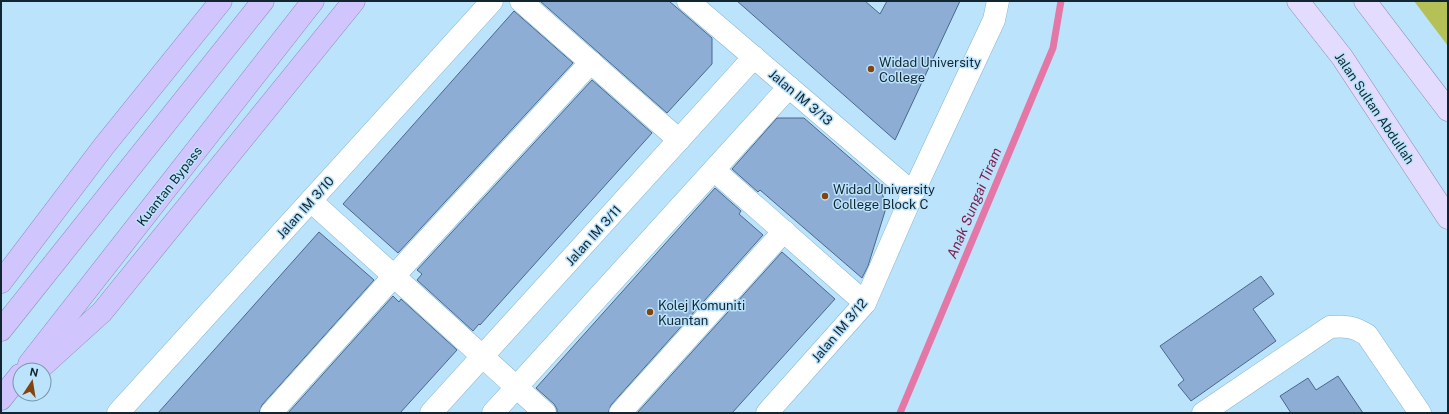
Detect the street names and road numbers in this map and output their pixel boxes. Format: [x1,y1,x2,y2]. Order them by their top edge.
street label: Jalan Sultan Abdullah [1332,50,1418,167]
street label: Jalan IM 3/13 [766,66,836,128]
street label: Kuantan Bypass [134,144,205,229]
street label: Jalan IM 3/10 [274,173,337,241]
street label: Jalan IM 3/11 [562,202,624,268]
street label: Jalan IM 3/12 [809,295,870,365]

